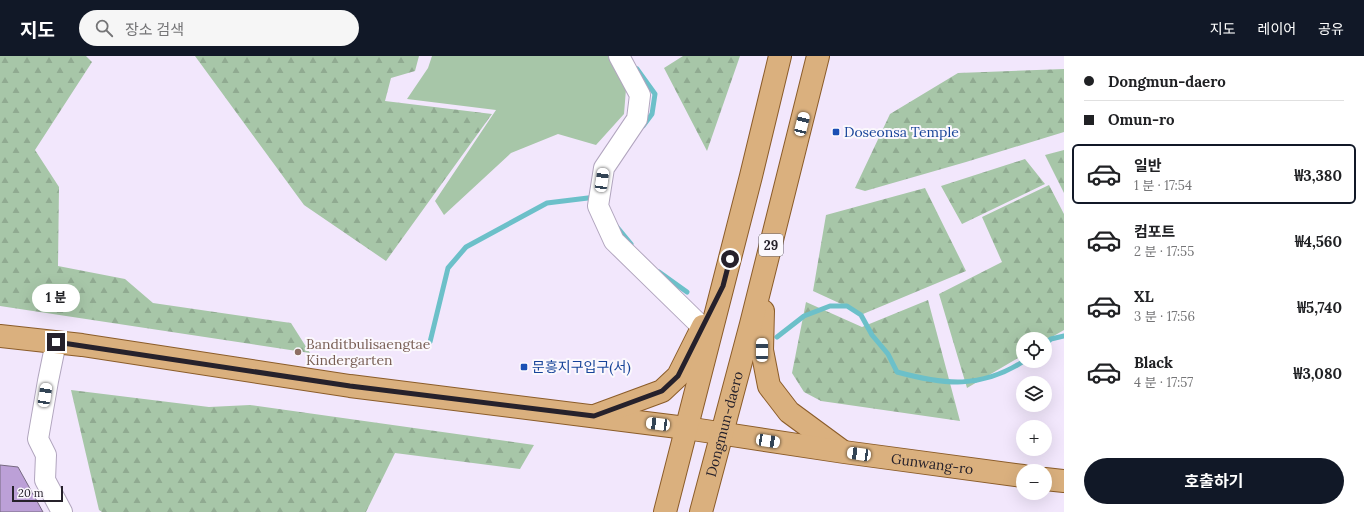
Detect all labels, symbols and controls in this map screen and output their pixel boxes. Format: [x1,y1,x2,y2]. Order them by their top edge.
search box [79,10,359,46]
icon: search [93,17,115,39]
text: 지도 [20,18,55,42]
text: 장소 검색 [125,20,184,39]
text: 지도 [1210,20,1236,38]
text: 레이어 [1258,20,1296,38]
text: 공유 [1318,20,1344,38]
text: Dongmun-daero [1108,72,1226,91]
text: Omun-ro [1108,110,1175,129]
car [793,111,811,137]
place label: Doseonsa Temple [844,123,959,141]
marker: Doseonsa Temple [831,127,841,137]
icon: car [1086,156,1122,192]
text: 일반 [1134,156,1162,175]
text: ₩3,380 [1294,166,1342,185]
car [594,167,610,193]
text: 1 분 · 17:54 [1134,177,1192,194]
icon: car [1086,222,1122,258]
text: 컴포트 [1134,222,1175,241]
text: ₩4,560 [1295,232,1342,251]
road number: 29 [759,234,783,256]
text: 2 분 · 17:55 [1134,243,1194,260]
route start [721,250,739,268]
callout: 1 분 [32,284,80,312]
text: XL [1134,287,1154,306]
icon: car [1086,288,1122,324]
text: 1 분 [46,289,66,306]
text: ₩5,740 [1297,298,1342,317]
text: 3 분 · 17:56 [1134,308,1195,325]
map controls [1016,332,1052,500]
button: locate [1016,332,1052,368]
route end [47,333,65,351]
place label: Banditbulisaengtae Kindergarten [306,335,431,369]
car [756,338,768,362]
marker: Banditbulisaengtae Kindergarten [293,347,303,357]
text: Black [1134,353,1173,372]
icon: car [1086,354,1122,390]
place label: 문흥지구입구(서) [532,358,631,376]
marker: 문흥지구입구(서) [519,362,529,372]
text: ₩3,080 [1294,364,1342,383]
street label: Dongmun-daero [702,369,747,479]
text: 4 분 · 17:57 [1134,374,1193,391]
button: layers [1016,376,1052,412]
car [37,382,53,408]
car [645,417,671,431]
button: + [1016,420,1052,456]
car [755,433,781,449]
car [846,446,872,462]
street label: Gunwang-ro [890,449,974,478]
button: 호출하기 [1084,458,1344,504]
button: − [1016,464,1052,500]
scale bar [12,484,63,503]
text: 20 m [18,486,43,500]

